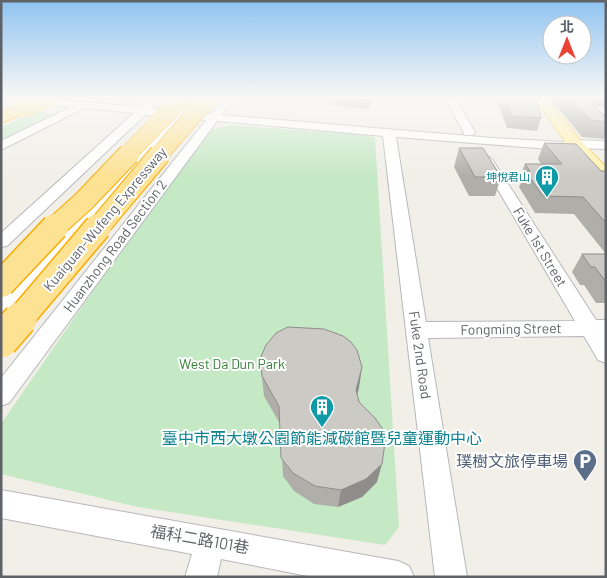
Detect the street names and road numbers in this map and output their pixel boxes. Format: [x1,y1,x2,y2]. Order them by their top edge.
street label: Kuaiguan-Wufeng Expressway [39,143,170,294]
street label: Huanzhong Road Section 2 [59,176,170,315]
street label: Fuke 1st Street [510,204,571,290]
street label: Fuke 2nd Road [406,310,435,400]
street label: Fongming Street [460,319,562,338]
street label: 福科二路101巷 [149,520,251,557]

